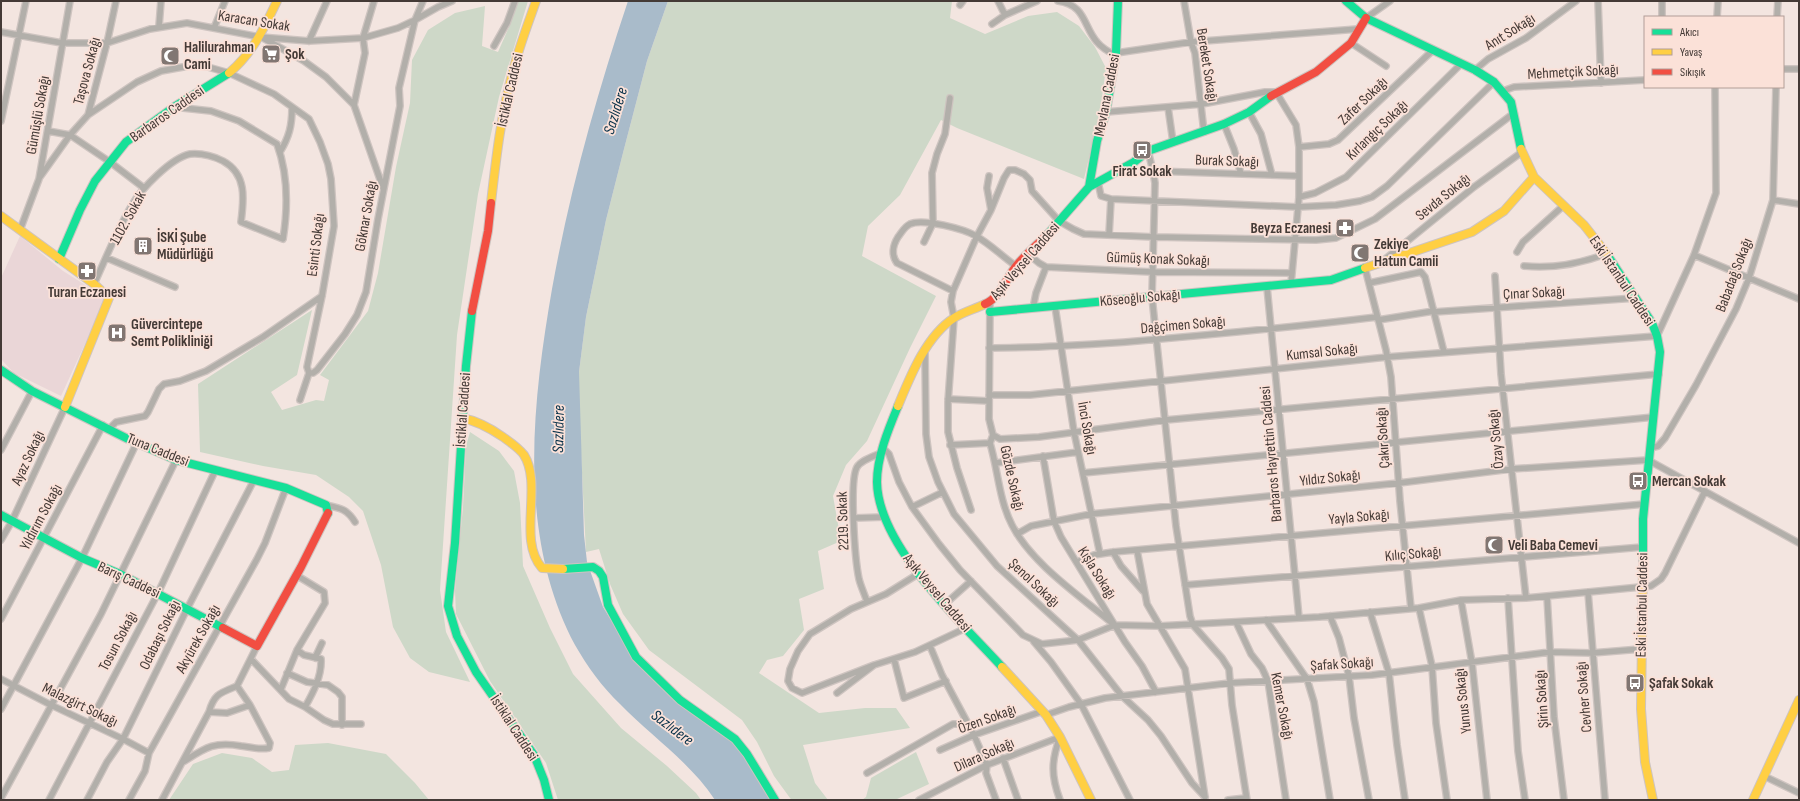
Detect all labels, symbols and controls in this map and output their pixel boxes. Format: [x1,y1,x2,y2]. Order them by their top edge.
street label: Karacan Sokak [217,6,292,36]
street label: Anıt Sokağı [1480,9,1539,55]
legend [1644,16,1784,88]
text: Akıcı [1679,25,1699,40]
street label: Bereket Sokağı [1192,27,1222,103]
street label: Taşova Sokağı [69,35,105,107]
place label: Halilurahman Cami [184,38,254,74]
supermarket icon: Şok [260,43,282,65]
mosque icon: Halilurahman Cami [159,45,181,67]
place label: Şok [285,45,305,64]
text: Yavaş [1680,45,1702,60]
street label: İstiklal Caddesi [492,51,528,129]
street label: Mevlana Caddesi [1090,52,1124,138]
street label: Mehmetçik Sokağı [1527,60,1619,84]
text: Sıkışık [1680,65,1706,80]
street label: Zafer Sokağı [1334,73,1392,129]
street label: Gümüşlü Sokağı [22,74,54,156]
street label: Barbaros Caddesi [126,81,208,147]
water label: Sazlıdere [600,85,632,137]
street label: Kırlangıç Sokağı [1342,96,1412,164]
bus stop icon: Firat Sokak [1131,139,1153,161]
street label: Burak Sokağı [1195,150,1259,172]
place label: Firat Sokak [1112,162,1172,181]
street label: Sevda Sokağı [1412,169,1474,225]
street label: Göknar Sokağı [350,179,382,253]
street label: 1102. Sokak [106,188,151,248]
street label: Esinti Sokağı [303,212,329,278]
pharmacy icon: Beyza Eczanesi [1334,217,1356,239]
street label: Aşık Veysel Caddesi [985,218,1064,305]
place label: Beyza Eczanesi [1251,219,1331,238]
place label: İSKİ Şube Müdürlüğü [157,228,213,264]
street label: Eski İstanbul Caddesi [1585,232,1659,330]
building icon: İSKİ Şube Müdürlüğü [132,235,154,257]
place label: Zekiye Hatun Camii [1374,235,1438,271]
street label: Babadağ Sokağı [1711,235,1757,315]
mosque icon: Zekiye Hatun Camii [1349,242,1371,264]
street label: Gümüş Konak Sokağı [1106,248,1210,270]
pharmacy icon: Turan Eczanesi [76,260,98,282]
street label: Çınar Sokağı [1503,282,1565,304]
place label: Turan Eczanesi [48,283,126,302]
street label: Köseoğlu Sokağı [1099,285,1181,311]
street label: Dağçimen Sokağı [1140,312,1226,338]
place label: Güvercintepe Semt Polikliniği [131,315,213,351]
hospital icon: Güvercintepe Semt Polikliniği [106,322,128,344]
street label: Kumsal Sokağı [1285,339,1359,365]
street label: İstiklal Caddesi [451,372,475,448]
street label: Barbaros Hayrettin Caddesi [1256,385,1286,523]
street label: İnci Sokağı [1073,400,1101,456]
water label: Sazlıdere [549,405,569,453]
street label: Çakır Sokağı [1371,407,1395,469]
street label: Özay Sokağı [1483,408,1509,470]
street label: Ayaz Sokağı [7,428,49,489]
street label: Tuna Caddesi [124,429,192,471]
street label: Gözde Sokağı [995,444,1029,512]
street label: Yıldız Sokağı [1299,465,1361,491]
bus stop icon: Mercan Sokak [1627,470,1649,492]
place label: Mercan Sokak [1652,472,1726,491]
street label: Yıldırım Sokağı [16,481,66,553]
street label: 2219. Sokak [832,491,854,551]
street label: Yayla Sokağı [1328,505,1390,529]
mosque icon: Veli Baba Cemevi [1483,534,1505,556]
place label: Veli Baba Cemevi [1508,536,1598,555]
street label: Kılıç Sokağı [1384,542,1442,566]
street label: Kışla Sokağı [1073,543,1121,603]
street label: Aşık Veysel Caddesi [898,549,976,636]
street label: Eski İstanbul Caddesi [1632,552,1652,658]
street label: Şenol Sokağı [1004,554,1064,612]
street label: Barış Caddesi [95,557,164,603]
street label: Odabaşı Sokağı [135,597,185,673]
street label: Akyürek Sokağı [171,601,225,678]
street label: Tosun Sokağı [94,608,142,674]
street label: Şafak Sokağı [1310,652,1374,676]
street label: Cevher Sokağı [1571,661,1597,733]
street label: Yunus Sokağı [1450,668,1476,734]
street label: Şirin Sokağı [1530,669,1554,729]
street label: Kemer Sokağı [1266,671,1298,741]
bus stop icon: Şafak Sokak [1624,672,1646,694]
place label: Şafak Sokak [1649,674,1714,693]
street label: Malazgirt Sokağı [39,679,121,731]
street label: İstiklal Caddesi [486,691,542,765]
street label: Özen Sokağı [955,700,1019,738]
water label: Sazlıdere [647,706,697,750]
street label: Dilara Sokağı [951,733,1017,777]

